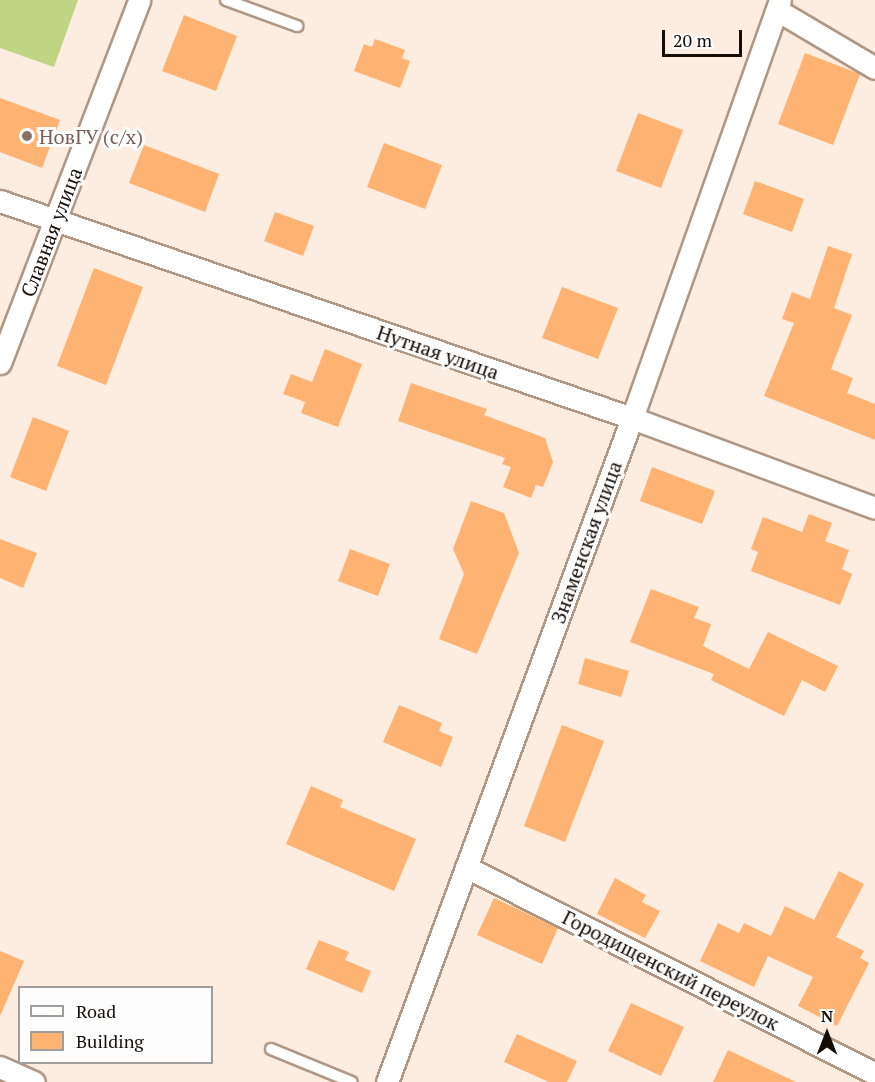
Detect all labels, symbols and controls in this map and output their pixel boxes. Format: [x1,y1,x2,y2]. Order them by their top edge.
scale bar [665,18,744,56]
text: 20 m [673,28,712,52]
place label: НовГУ (с/х) [39,124,144,148]
marker: НовГУ (с/х) [20,129,34,143]
street label: Славная улица [15,164,87,300]
street label: Нутная улица [374,320,502,384]
street label: Знаменская улица [545,457,627,627]
street label: Городищенский переулок [559,905,783,1035]
legend [18,986,213,1064]
text: Road [76,999,116,1023]
north arrow [797,1004,857,1064]
text: N [821,1005,833,1027]
text: Building [76,1029,144,1053]

